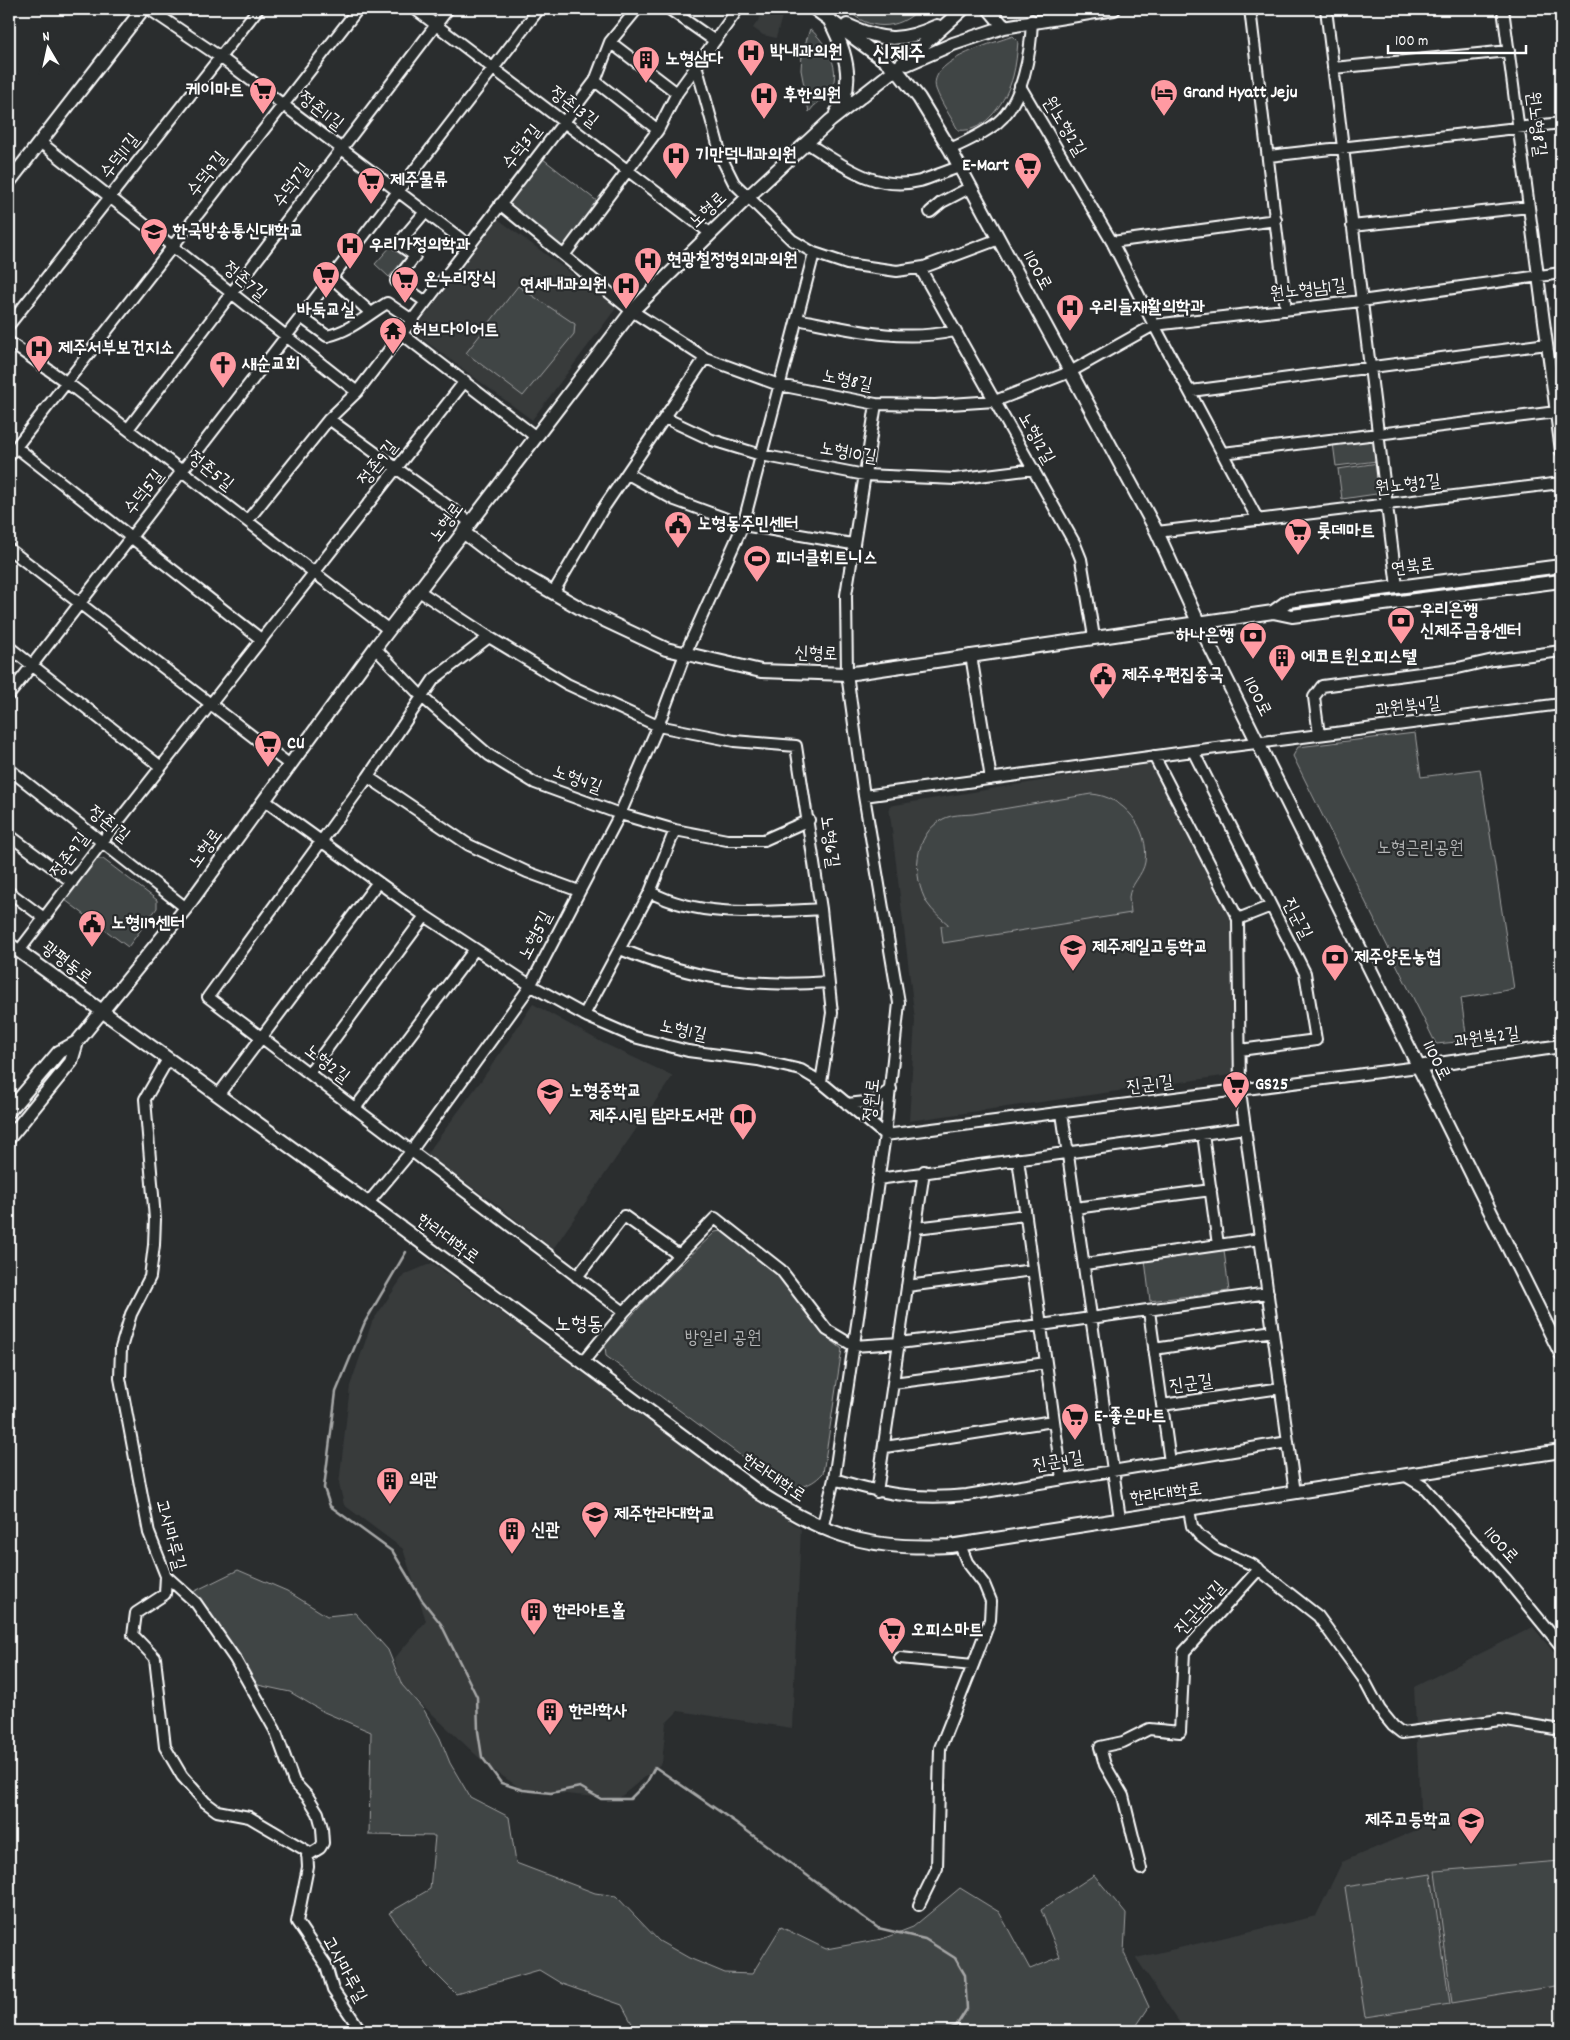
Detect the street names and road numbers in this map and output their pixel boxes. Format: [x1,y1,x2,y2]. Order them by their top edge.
street label: 정존13길 [543,81,603,135]
street label: 정존11길 [292,87,348,138]
street label: 원노형8길 [1519,90,1551,158]
street label: 원노형2길 [1035,92,1091,162]
street label: 수덕3길 [497,120,549,176]
street label: 수덕11길 [95,129,147,185]
street label: 수덕9길 [182,147,234,203]
street label: 수덕7길 [268,158,318,214]
street label: 노형로 [685,187,733,235]
street label: 1100로 [1015,247,1057,295]
street label: 정존7길 [217,256,272,308]
street label: 원노형남1길 [1269,274,1348,308]
street label: 노형8길 [820,365,875,399]
street label: 노형12길 [1010,409,1060,470]
street label: 정존9길 [353,436,405,492]
street label: 노형10길 [818,437,879,471]
street label: 정존5길 [182,446,239,498]
street label: 수덕5길 [119,464,171,521]
street label: 원노형2길 [1374,470,1443,502]
street label: 노형로 [425,498,471,548]
street label: 연북로 [1390,553,1436,583]
street label: 신형로 [794,642,838,668]
street label: 1100로 [1235,673,1277,721]
street label: 과원북4길 [1374,692,1442,724]
street label: 노형4길 [549,761,606,802]
street label: 정존1길 [82,801,135,850]
street label: 노형6길 [812,814,844,870]
street label: 노형로 [184,824,230,874]
street label: 정존9길 [45,827,97,884]
street label: 진군길 [1275,894,1317,944]
street label: 노형5길 [514,907,560,965]
street label: 광평동로 [35,937,97,991]
street label: 노형1길 [657,1015,709,1049]
street label: 과원북2길 [1453,1022,1522,1056]
street label: 1100로 [1415,1037,1455,1085]
street label: 노형2길 [298,1040,354,1091]
street label: 진군1길 [1125,1071,1176,1101]
street label: 정원로 [858,1077,888,1123]
street label: 한라대학로 [410,1209,484,1271]
street label: 진군길 [1168,1370,1215,1400]
street label: 진군4길 [1031,1446,1086,1480]
street label: 한라대학로 [736,1448,810,1510]
street label: 한라대학로 [1128,1478,1204,1512]
street label: 고사마루길 [148,1497,191,1574]
street label: 1100로 [1477,1522,1523,1570]
street label: 진군남4길 [1170,1576,1233,1642]
street label: 고사마루길 [315,1932,372,2008]

